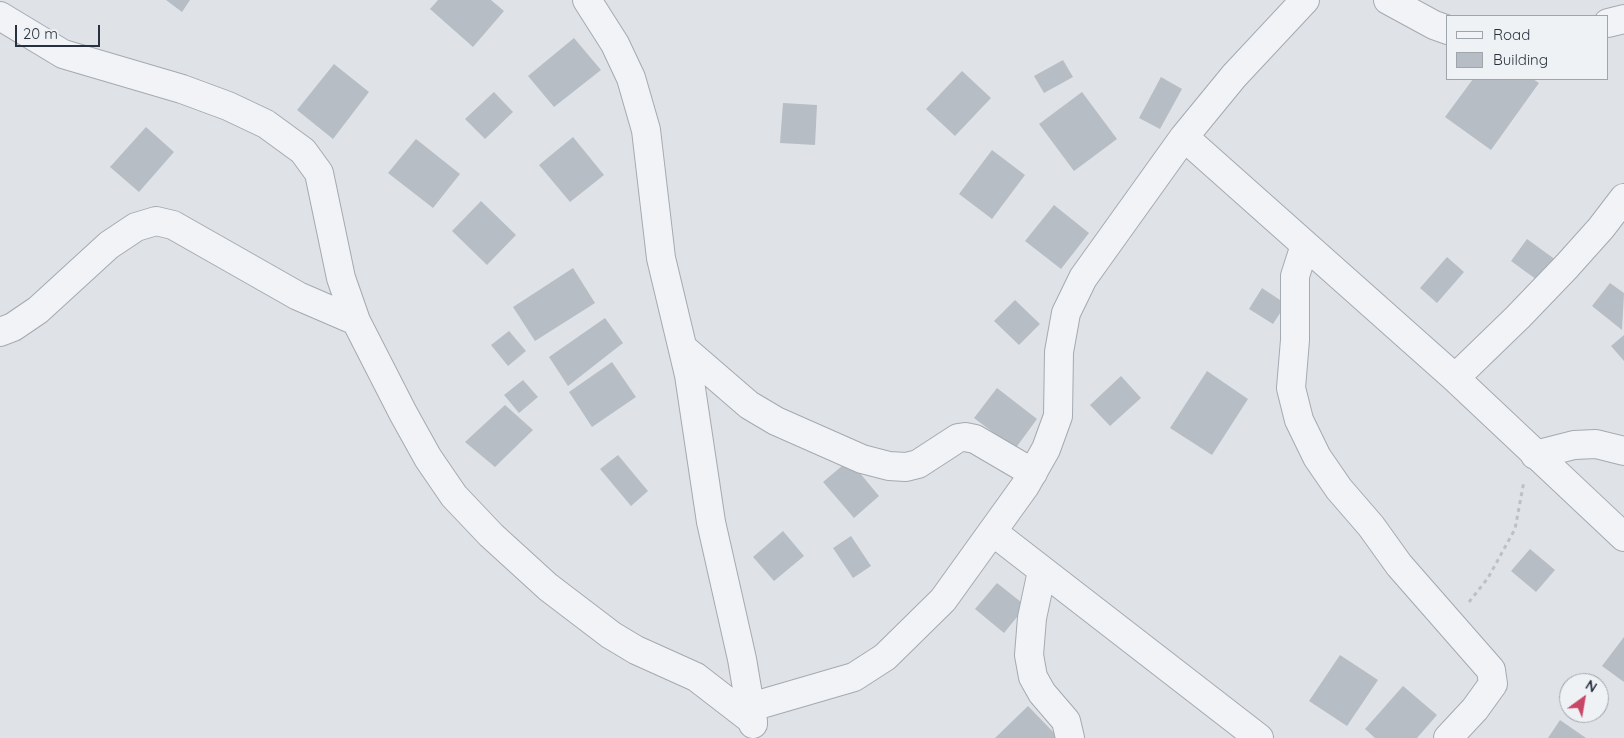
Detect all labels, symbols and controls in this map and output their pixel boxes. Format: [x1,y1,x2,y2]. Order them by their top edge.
scale bar [18,15,102,47]
legend [1446,15,1609,80]
text: 20 m [23,24,58,43]
text: Road [1493,25,1530,44]
text: Building [1493,50,1548,69]
north arrow [1559,673,1609,723]
text: N [1582,676,1601,696]

